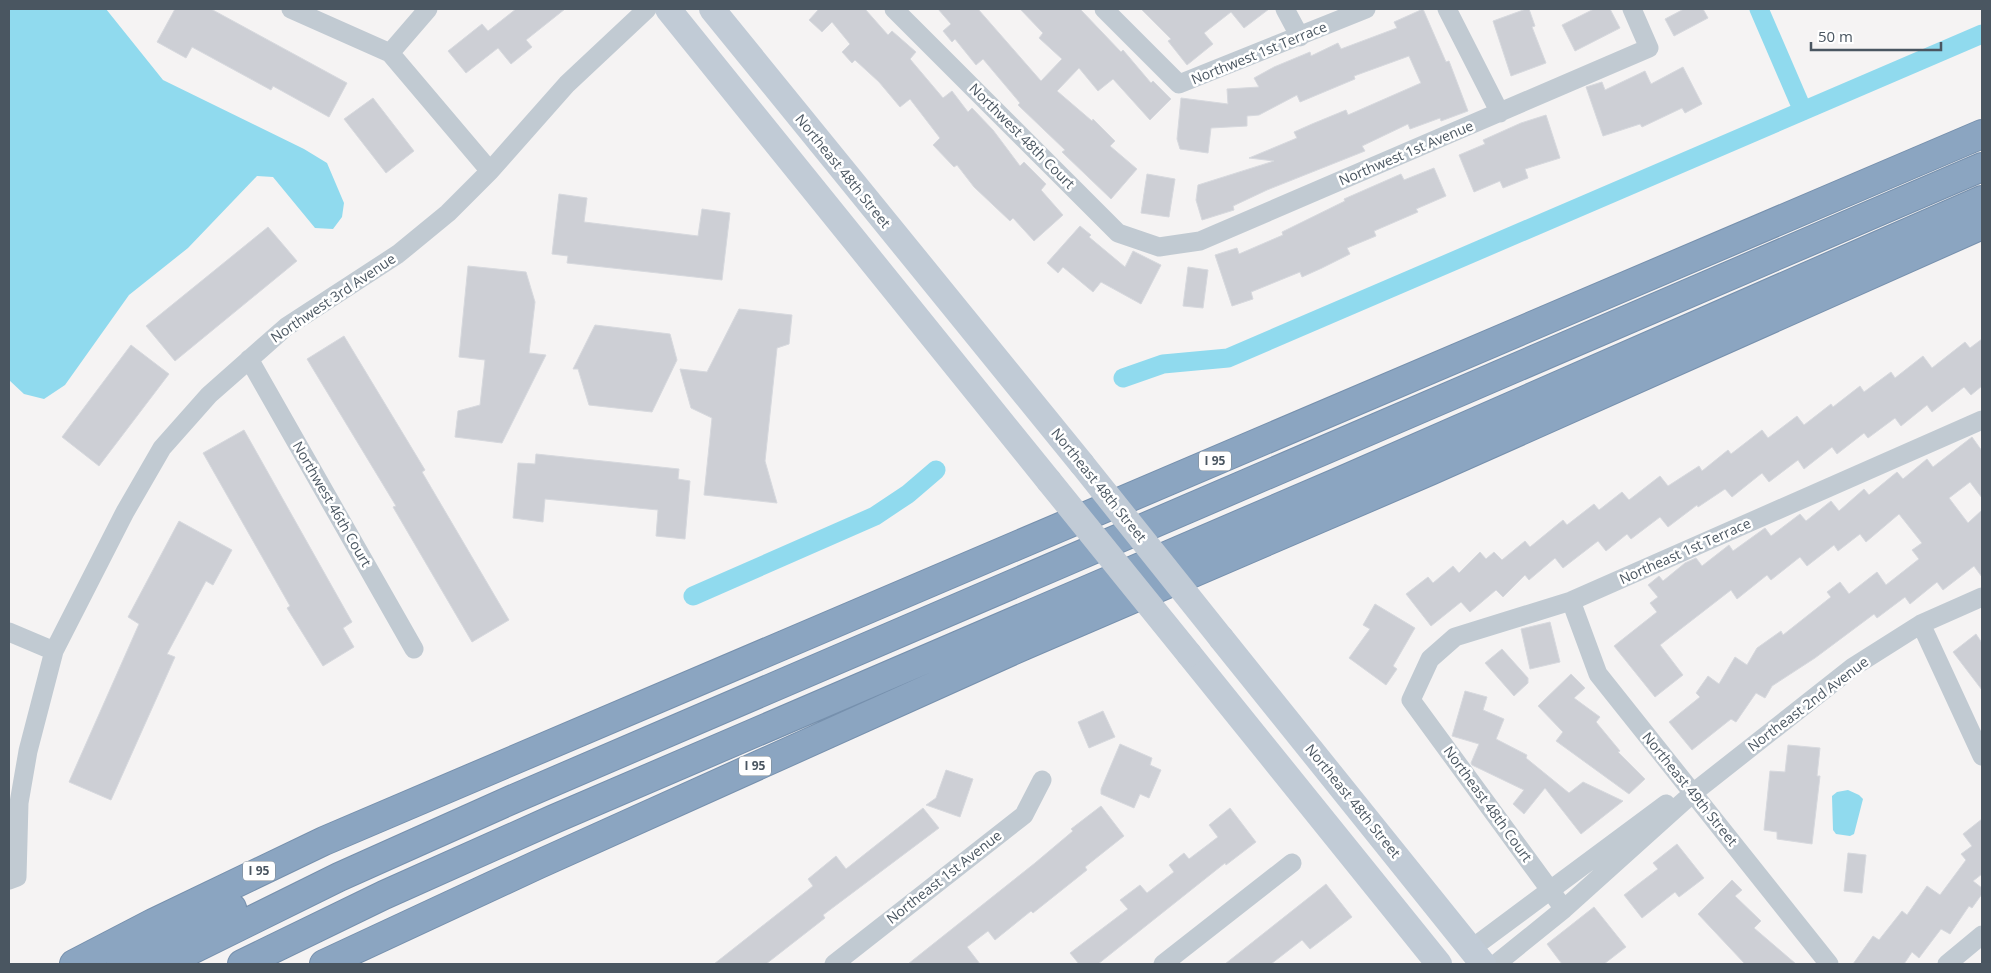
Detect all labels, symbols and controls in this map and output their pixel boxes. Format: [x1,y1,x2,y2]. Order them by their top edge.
street label: Northwest 1st Terrace [1188,17,1330,88]
scale bar [1811,20,1941,52]
text: 50 m [1818,26,1853,46]
street label: Northwest 48th Court [965,79,1079,193]
street label: Northeast 48th Street [791,110,895,232]
street label: Northwest 1st Avenue [1336,116,1476,189]
street label: Northwest 3rd Avenue [266,249,399,347]
street label: Northeast 48th Street [1047,424,1151,546]
street label: Northwest 46th Court [289,437,376,570]
road number: I 95 [1199,452,1231,471]
street label: Northeast 1st Terrace [1616,513,1754,588]
street label: Northeast 2nd Avenue [1743,652,1872,755]
street label: Northeast 49th Street [1638,728,1742,850]
street label: Northeast 48th Street [1301,740,1405,862]
street label: Northeast 48th Court [1440,742,1537,866]
road number: I 95 [739,756,771,776]
street label: Northeast 1st Avenue [882,826,1005,928]
road number: I 95 [243,861,275,880]

